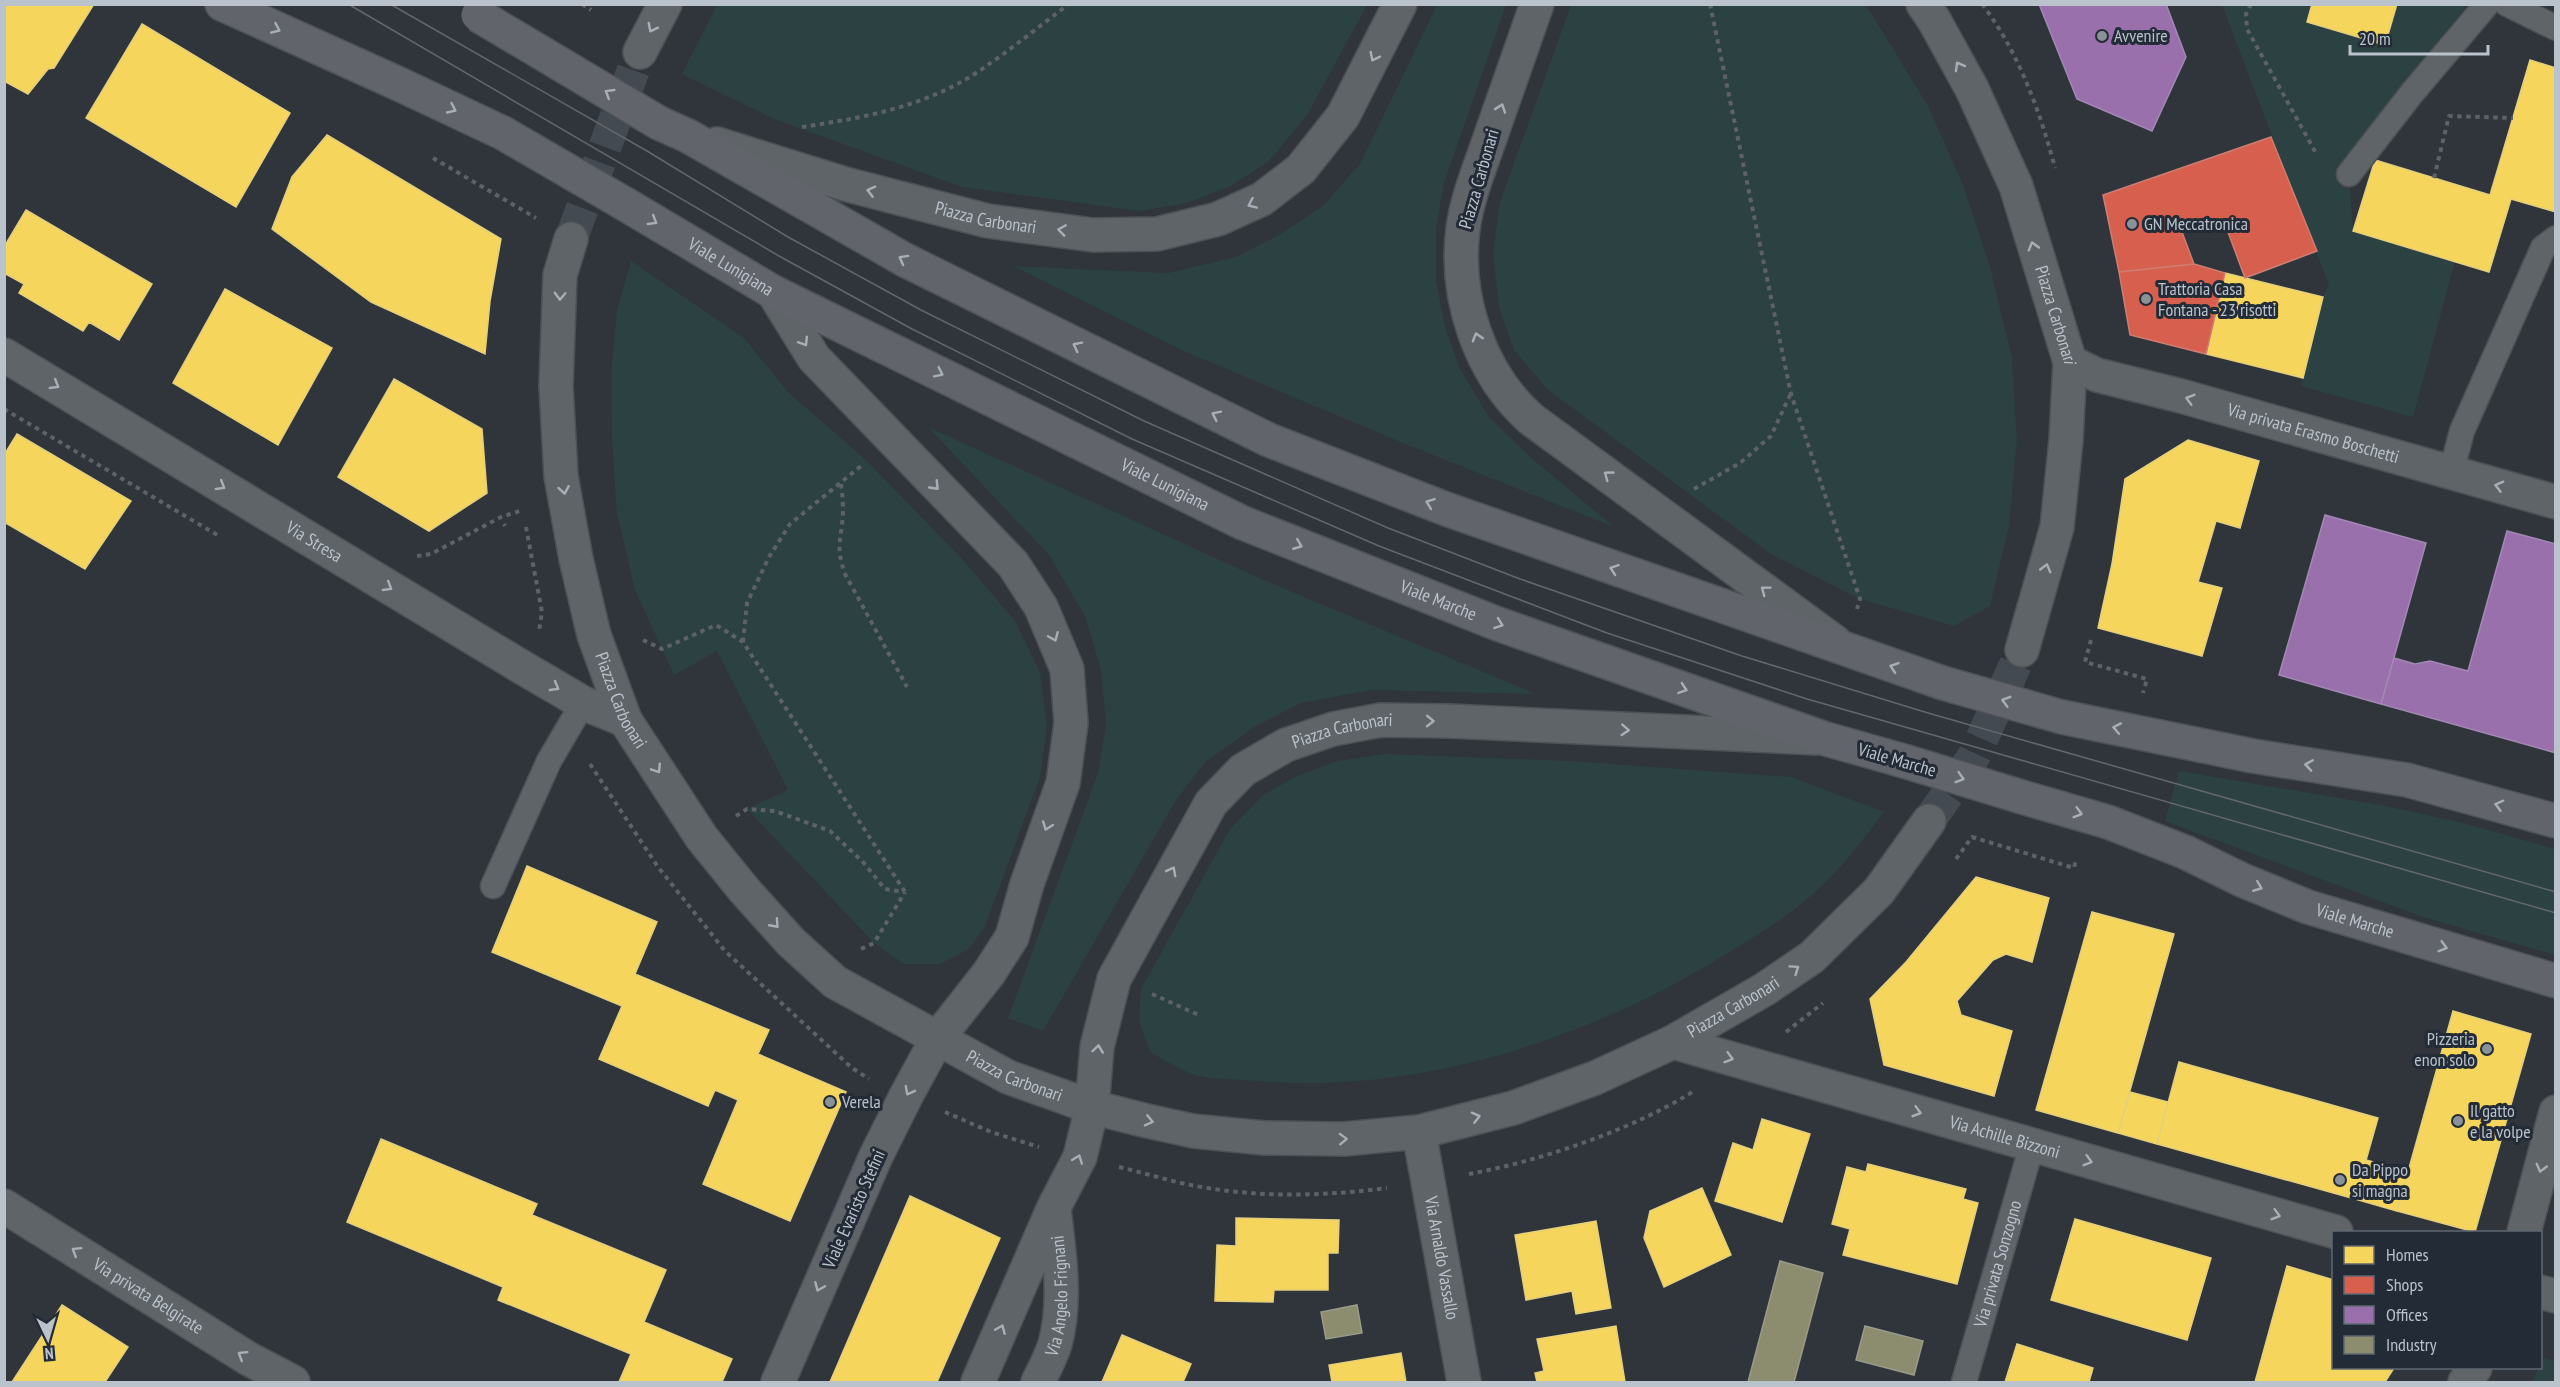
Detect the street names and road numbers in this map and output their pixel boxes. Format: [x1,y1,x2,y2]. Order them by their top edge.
street label: Piazza Carbonari [1453,126,1504,231]
street label: Piazza Carbonari [933,196,1038,238]
street label: Viale Lunigiana [683,232,778,301]
street label: Piazza Carbonari [2030,263,2082,365]
street label: Via privata Erasmo Boschetti [2224,397,2402,468]
street label: Viale Lunigiana [1116,452,1213,516]
street label: Via Stresa [281,515,347,567]
street label: Viale Marche [1396,574,1480,625]
street label: Piazza Carbonari [590,649,652,753]
street label: Piazza Carbonari [1289,708,1393,753]
street label: Viale Marche [1854,737,1939,782]
street label: Viale Marche [2312,898,2397,943]
street label: Piazza Carbonari [1683,971,1784,1042]
street label: Piazza Carbonari [962,1044,1066,1107]
street label: Via Achille Bizzoni [1946,1110,2063,1163]
street label: Viale Evaristo Stefini [817,1146,890,1273]
street label: Via Arnaldo Vassallo [1420,1193,1465,1322]
street label: Via privata Sonzogno [1968,1197,2027,1331]
street label: Via Angelo Frignani [1039,1234,1072,1360]
street label: Via privata Belgirate [88,1252,208,1339]

